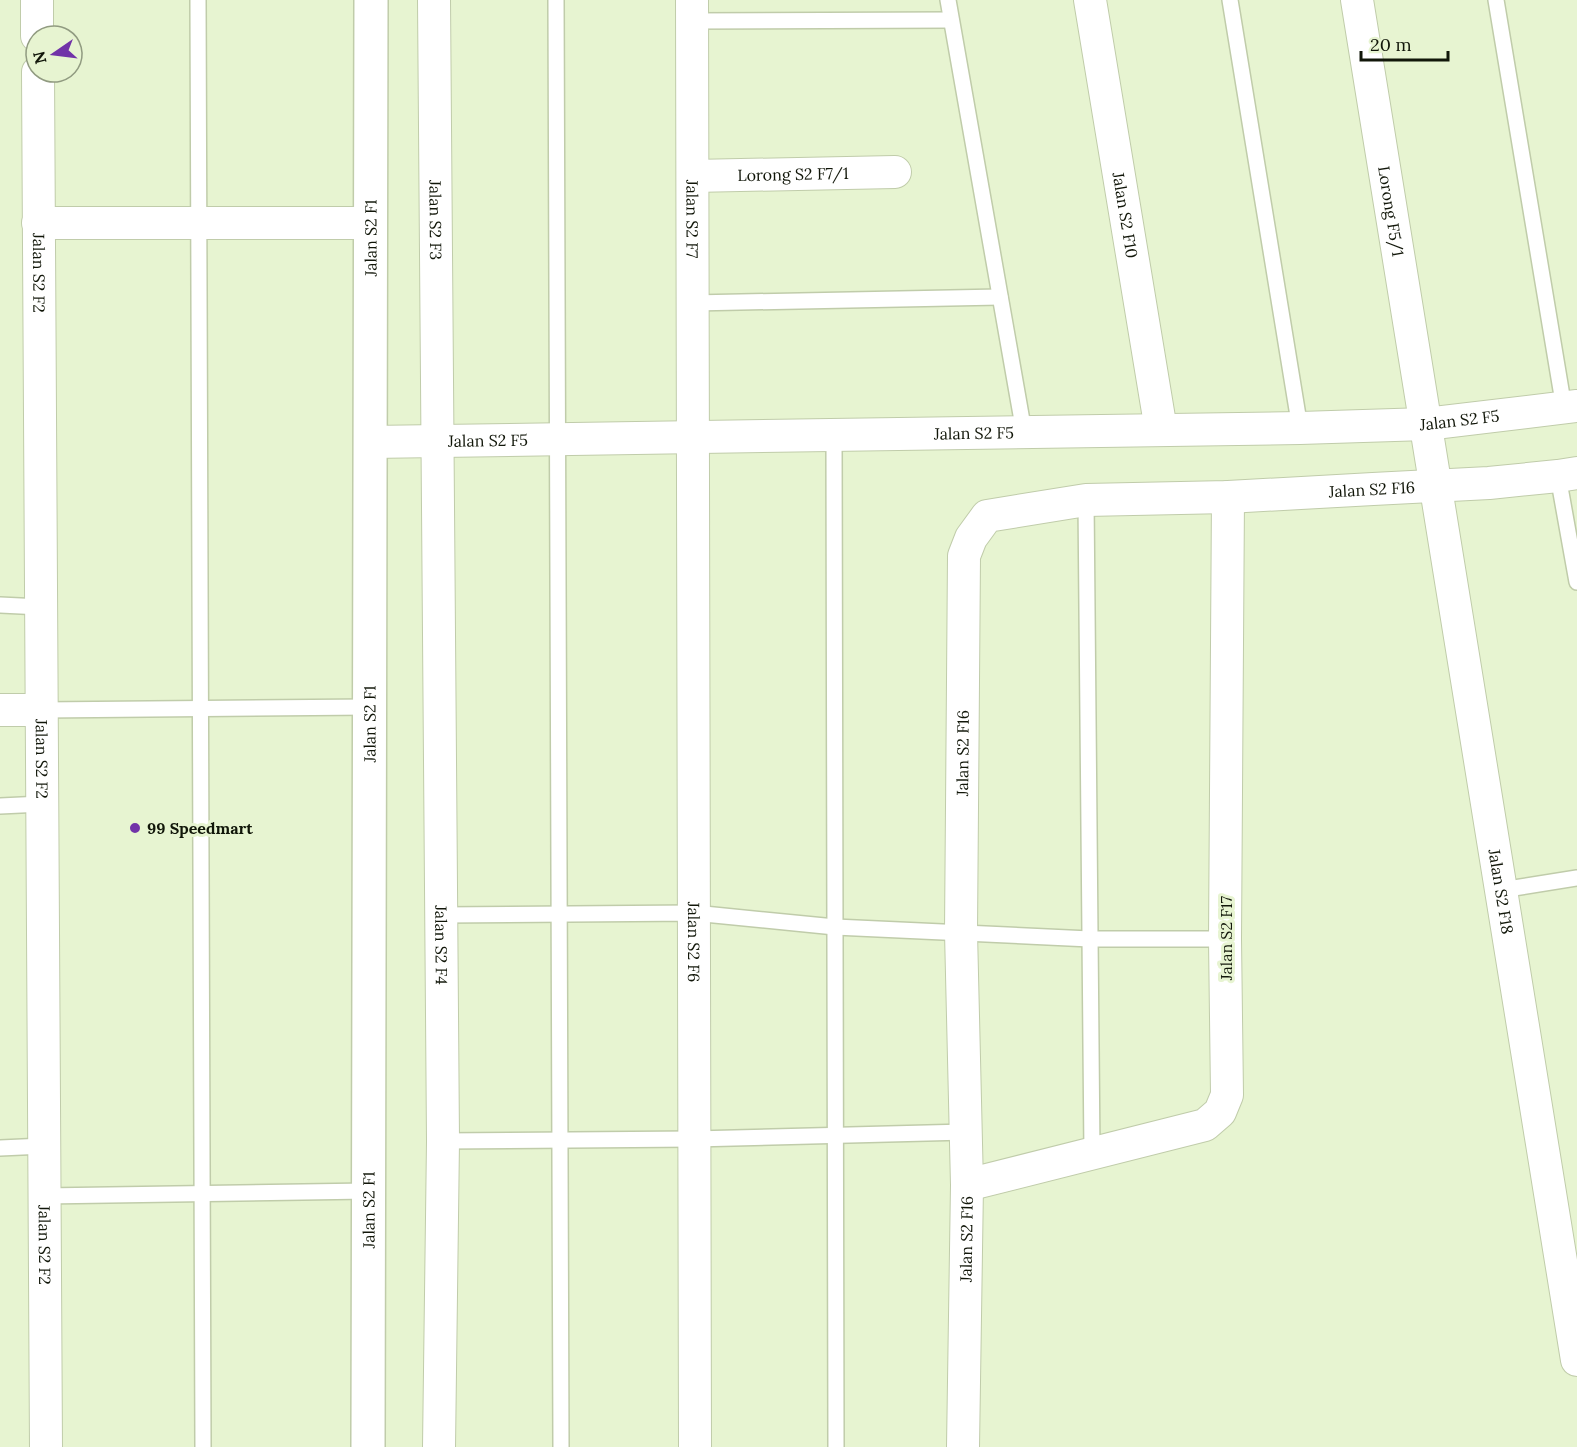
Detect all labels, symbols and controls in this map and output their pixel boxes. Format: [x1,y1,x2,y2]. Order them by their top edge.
north arrow [24,24,84,84]
scale bar [1361,24,1448,62]
text: 20 m [1370,33,1412,56]
text: N [28,49,51,66]
street label: Lorong S2 F7/1 [737,163,849,185]
street label: Lorong F5/1 [1374,165,1408,258]
street label: Jalan S2 F10 [1108,170,1142,260]
street label: Jalan S2 F3 [425,179,446,260]
street label: Jalan S2 F7 [682,179,703,259]
street label: Jalan S2 F1 [360,199,381,278]
street label: Jalan S2 F2 [29,232,49,313]
street label: Jalan S2 F5 [1419,405,1500,434]
street label: Jalan S2 F5 [933,422,1014,444]
street label: Jalan S2 F5 [447,430,528,451]
street label: Jalan S2 F16 [1327,477,1415,501]
street label: Jalan S2 F1 [359,685,380,764]
street label: Jalan S2 F16 [952,710,973,797]
street label: Jalan S2 F2 [32,718,52,799]
place label: 99 Speedmart [147,818,253,838]
marker: 99 Speedmart [128,821,142,835]
street label: Jalan S2 F18 [1484,846,1518,935]
street label: Jalan S2 F17 [1216,895,1236,981]
street label: Jalan S2 F6 [684,901,704,982]
street label: Jalan S2 F4 [431,904,452,985]
street label: Jalan S2 F1 [358,1171,379,1250]
street label: Jalan S2 F16 [956,1196,977,1283]
street label: Jalan S2 F2 [35,1204,55,1285]

